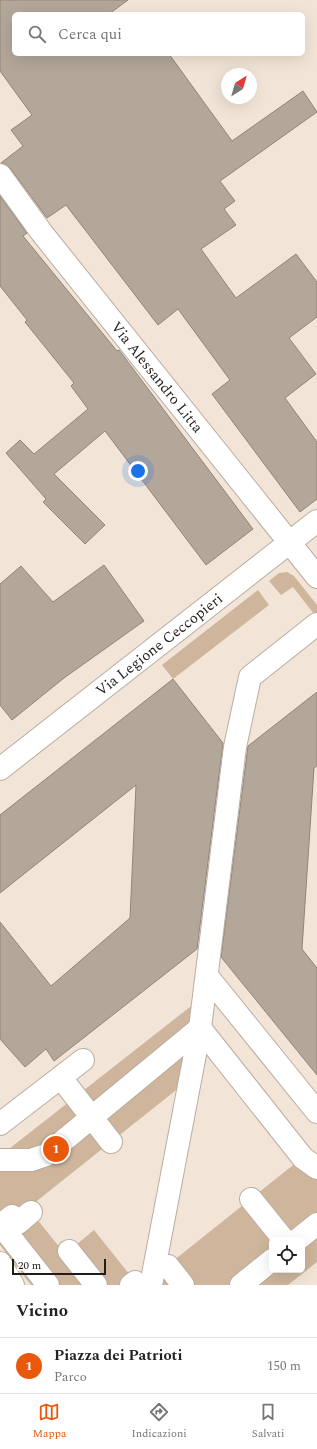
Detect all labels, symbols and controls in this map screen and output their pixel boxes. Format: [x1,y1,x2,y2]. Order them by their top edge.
search box [12,12,305,56]
icon: search [26,23,48,45]
text: Cerca qui [58,23,122,46]
north arrow [221,68,257,104]
street label: Via Alessandro Litta [105,317,209,439]
your location [128,461,148,481]
street label: Via Legione Ceccopieri [91,588,228,702]
pin: 1 [43,1134,69,1164]
map controls [269,1237,305,1273]
button: locate [269,1237,305,1273]
scale bar [12,1257,106,1276]
text: 20 m [18,1257,41,1274]
text: Vicino [16,1298,68,1324]
text: Piazza dei Patrioti [54,1344,182,1367]
text: 1 [25,1356,33,1376]
text: 150 m [267,1356,301,1376]
text: Parco [54,1367,87,1387]
tab: Mappa [33,1401,66,1442]
tab: Indicazioni [131,1401,187,1442]
tab: Salvati [252,1401,284,1442]

